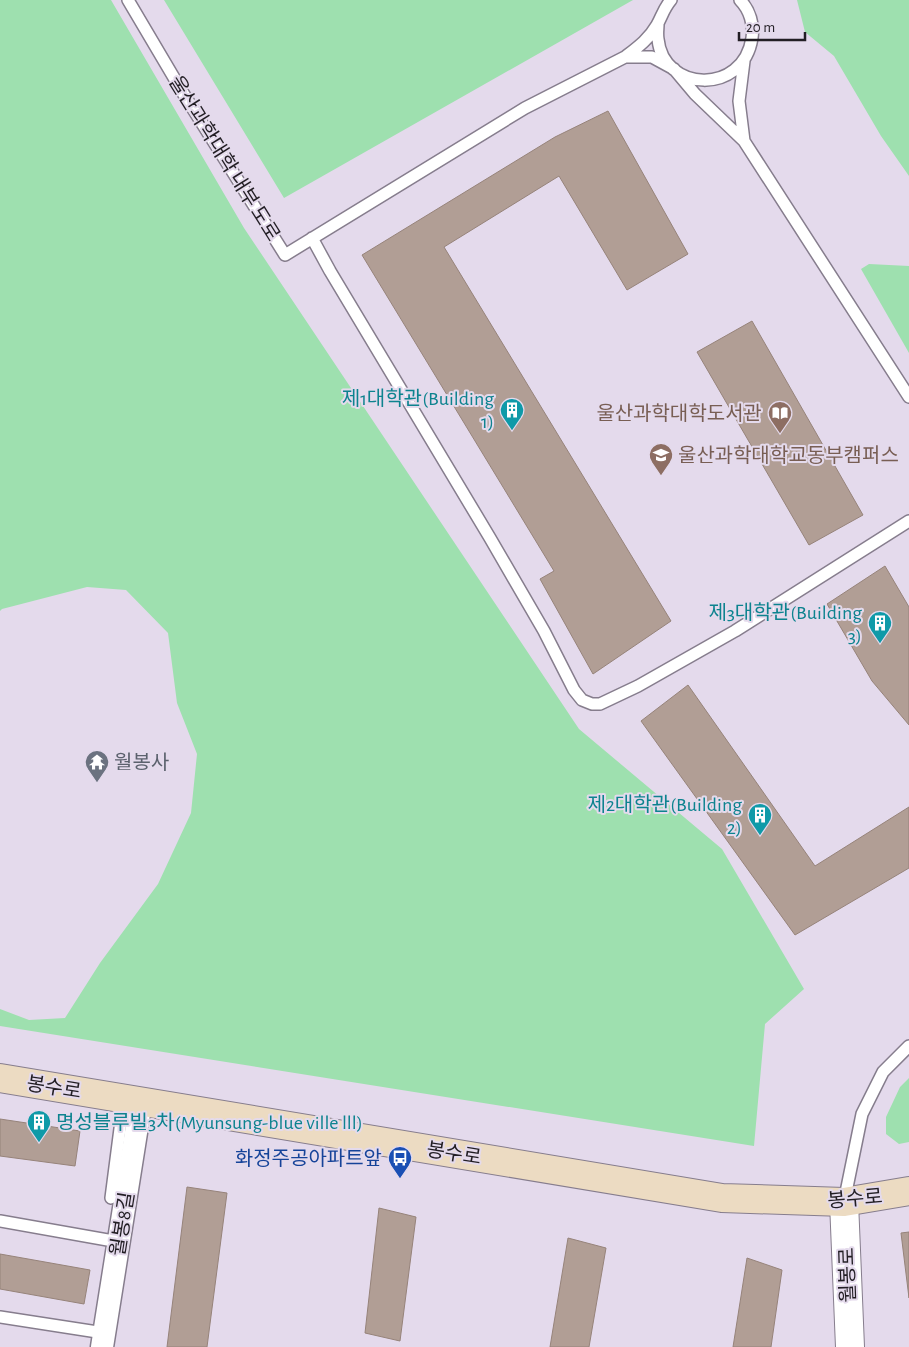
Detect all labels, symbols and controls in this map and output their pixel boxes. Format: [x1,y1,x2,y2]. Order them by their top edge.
scale bar [739,10,805,42]
text: 20 m [746,20,775,35]
street label: 울산과학대학 내부 도로 [165,72,284,245]
place label: 제1대학관(Building 1) [342,388,494,432]
building icon: 제1대학관(Building 1) [499,397,525,431]
library icon: 울산과학대학도서관 [767,400,793,434]
place label: 울산과학대학도서관 [596,403,762,424]
school or university icon: 울산과학대학교동부캠퍼스 [648,442,674,476]
place label: 울산과학대학교동부캠퍼스 [678,445,899,466]
place label: 제3대학관(Building 3) [708,602,862,646]
building icon: 제3대학관(Building 3) [867,610,893,644]
temple icon: 월봉사 [84,749,110,783]
place label: 월봉사 [114,752,169,773]
place label: 제2대학관(Building 2) [588,794,742,838]
building icon: 제2대학관(Building 2) [747,802,773,836]
street label: 봉수로 [25,1073,83,1102]
building icon: 명성블루빌3차(Myunsung-blue ville lll) [26,1109,52,1143]
place label: 명성블루빌3차(Myunsung-blue ville lll) [56,1112,363,1133]
street label: 봉수로 [425,1139,483,1168]
bus stop icon: 화정주공아파트앞 [387,1145,413,1179]
place label: 화정주공아파트앞 [235,1148,382,1169]
street label: 봉수로 [827,1186,883,1211]
street label: 월봉8길 [107,1190,138,1258]
street label: 월봉로 [836,1247,859,1303]

